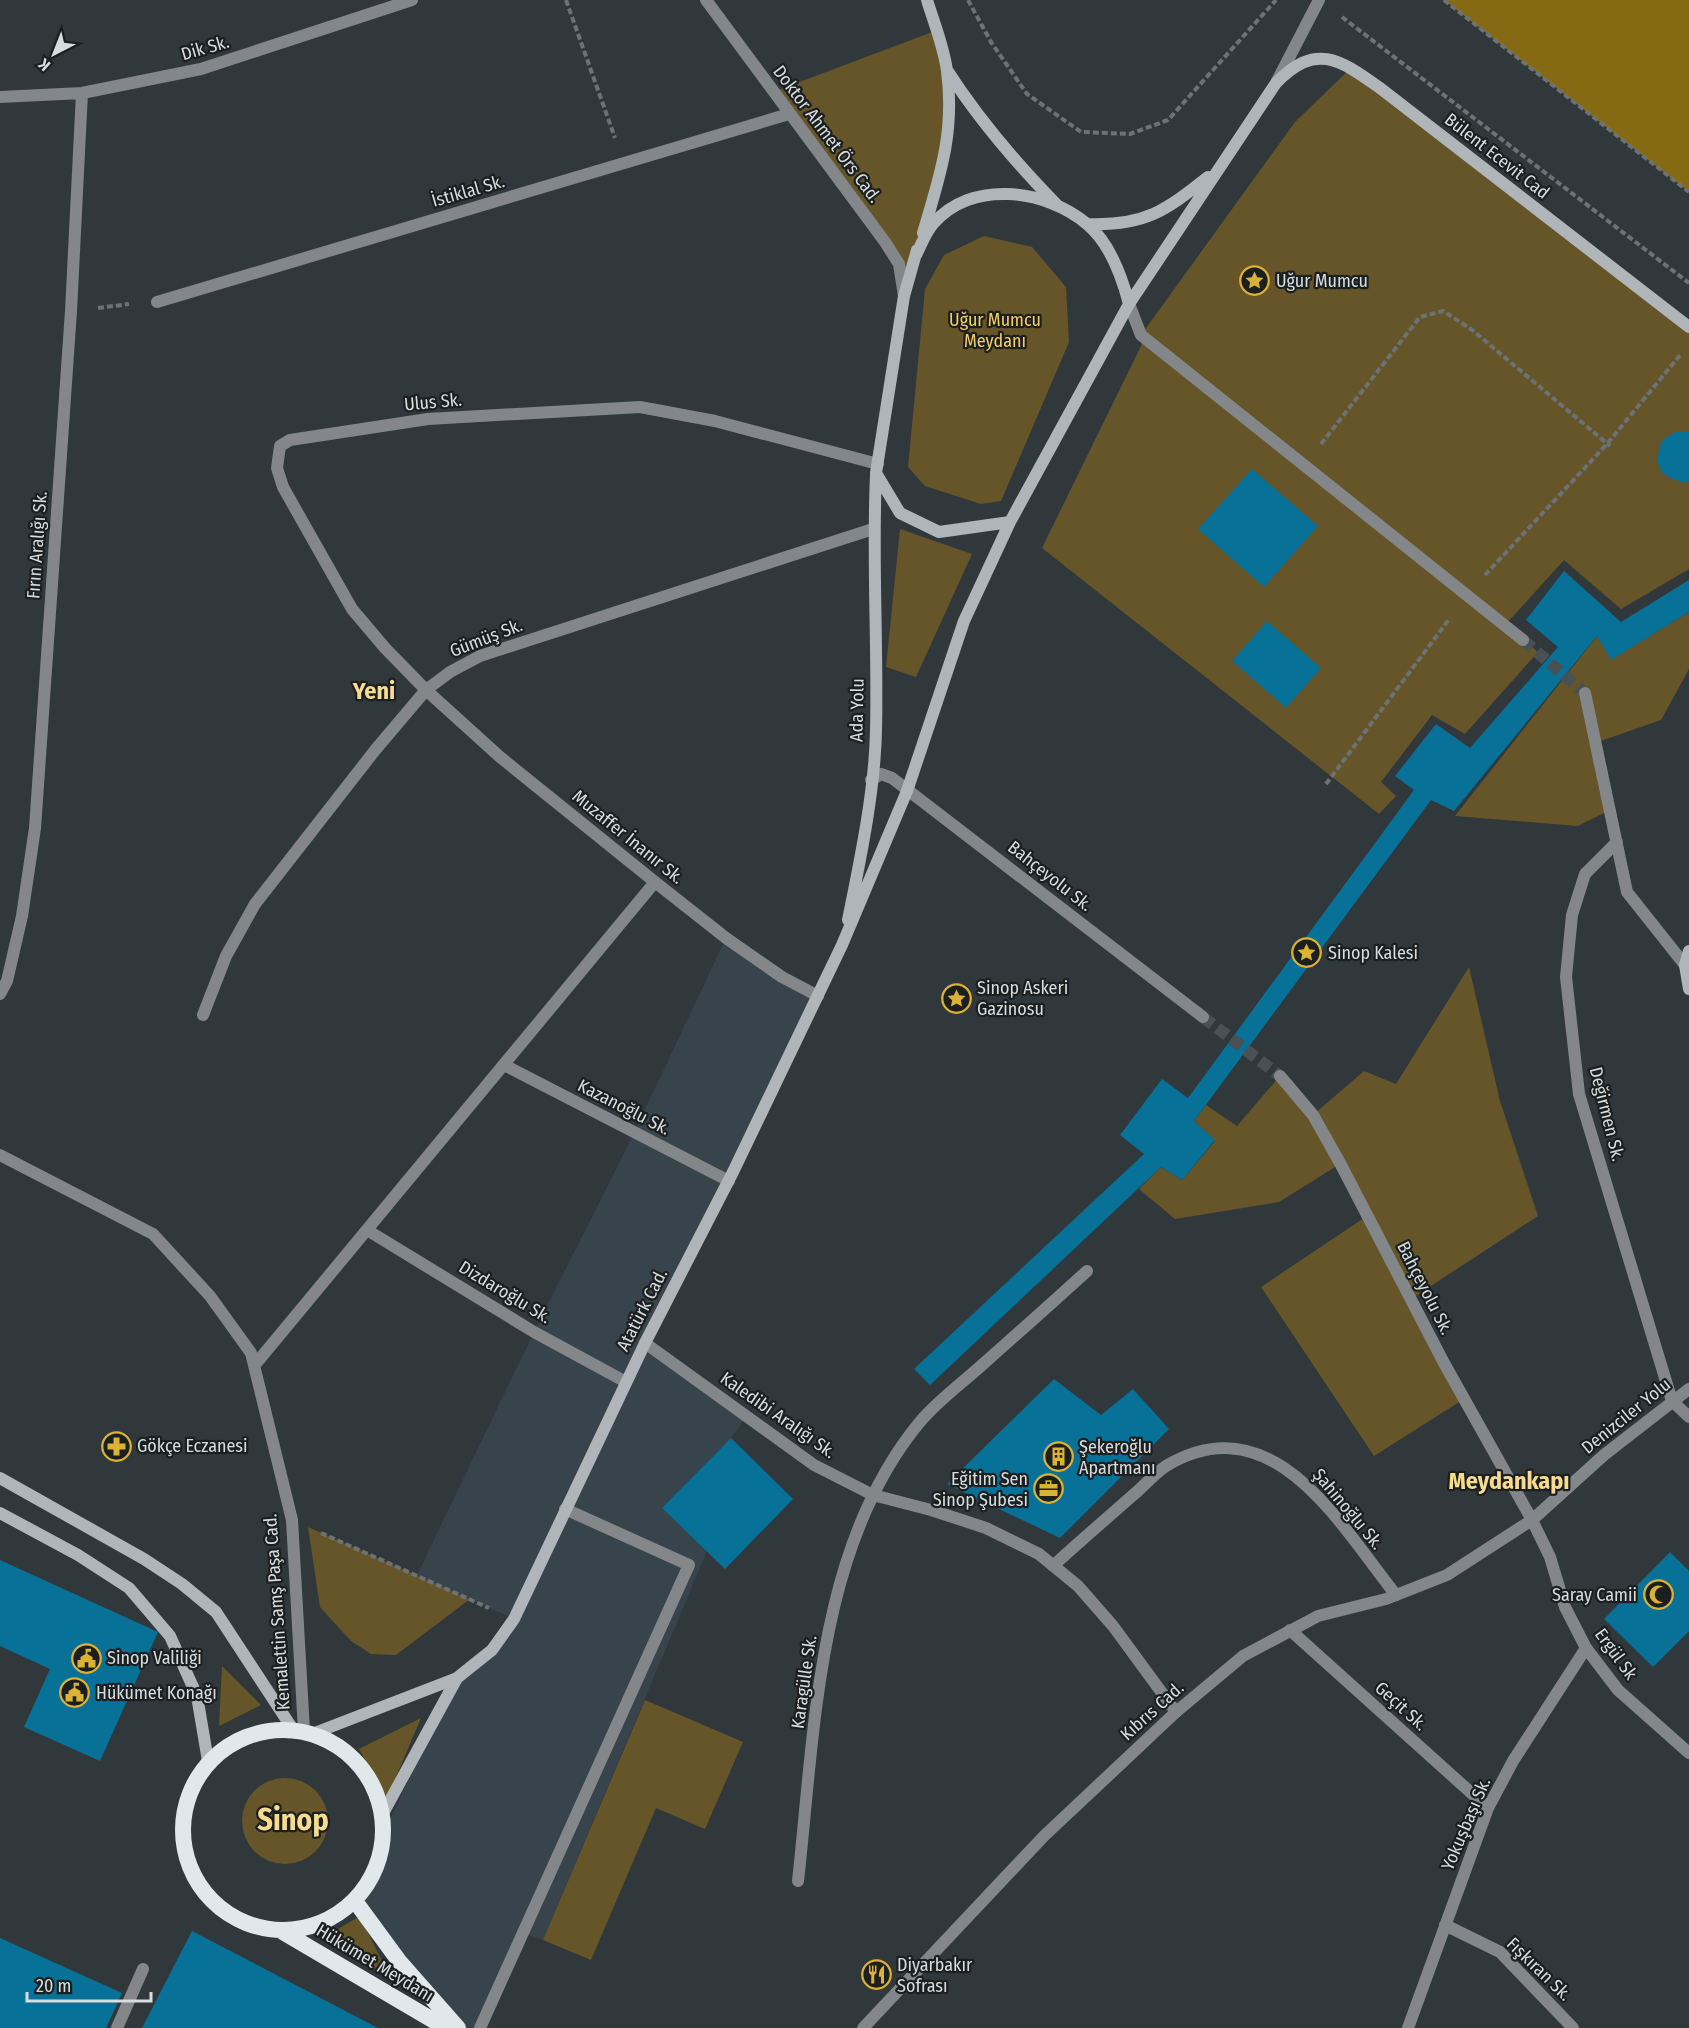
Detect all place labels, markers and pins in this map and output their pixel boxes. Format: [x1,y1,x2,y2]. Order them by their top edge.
place icon: Uğur Mumcu [1239,265,1271,297]
place label: Uğur Mumcu [1276,270,1368,292]
place icon: Sinop Kalesi [1291,937,1323,969]
place label: Sinop Kalesi [1328,942,1418,964]
place label: Sinop Askeri Gazinosu [977,977,1068,1020]
place icon: Sinop Askeri Gazinosu [940,982,972,1014]
pharmacy icon: Gökçe Eczanesi [100,1430,132,1462]
place label: Gökçe Eczanesi [137,1435,248,1457]
place label: Şekeroğlu Apartmanı [1079,1436,1156,1479]
building icon: Şekeroğlu Apartmanı [1042,1441,1074,1473]
place label: Eğitim Sen Sinop Şubesi [933,1468,1028,1511]
office icon: Eğitim Sen Sinop Şubesi [1033,1473,1065,1505]
mosque icon: Saray Camii [1642,1579,1674,1611]
place label: Saray Camii [1552,1584,1637,1606]
public building icon: Sinop Valiliği [70,1642,102,1674]
place label: Sinop Valiliği [107,1647,202,1669]
public building icon: Hükümet Konağı [59,1677,91,1709]
place label: Hükümet Konağı [96,1682,217,1704]
place label: Diyarbakır Sofrası [897,1954,973,1997]
restaurant icon: Diyarbakır Sofrası [860,1959,892,1991]

